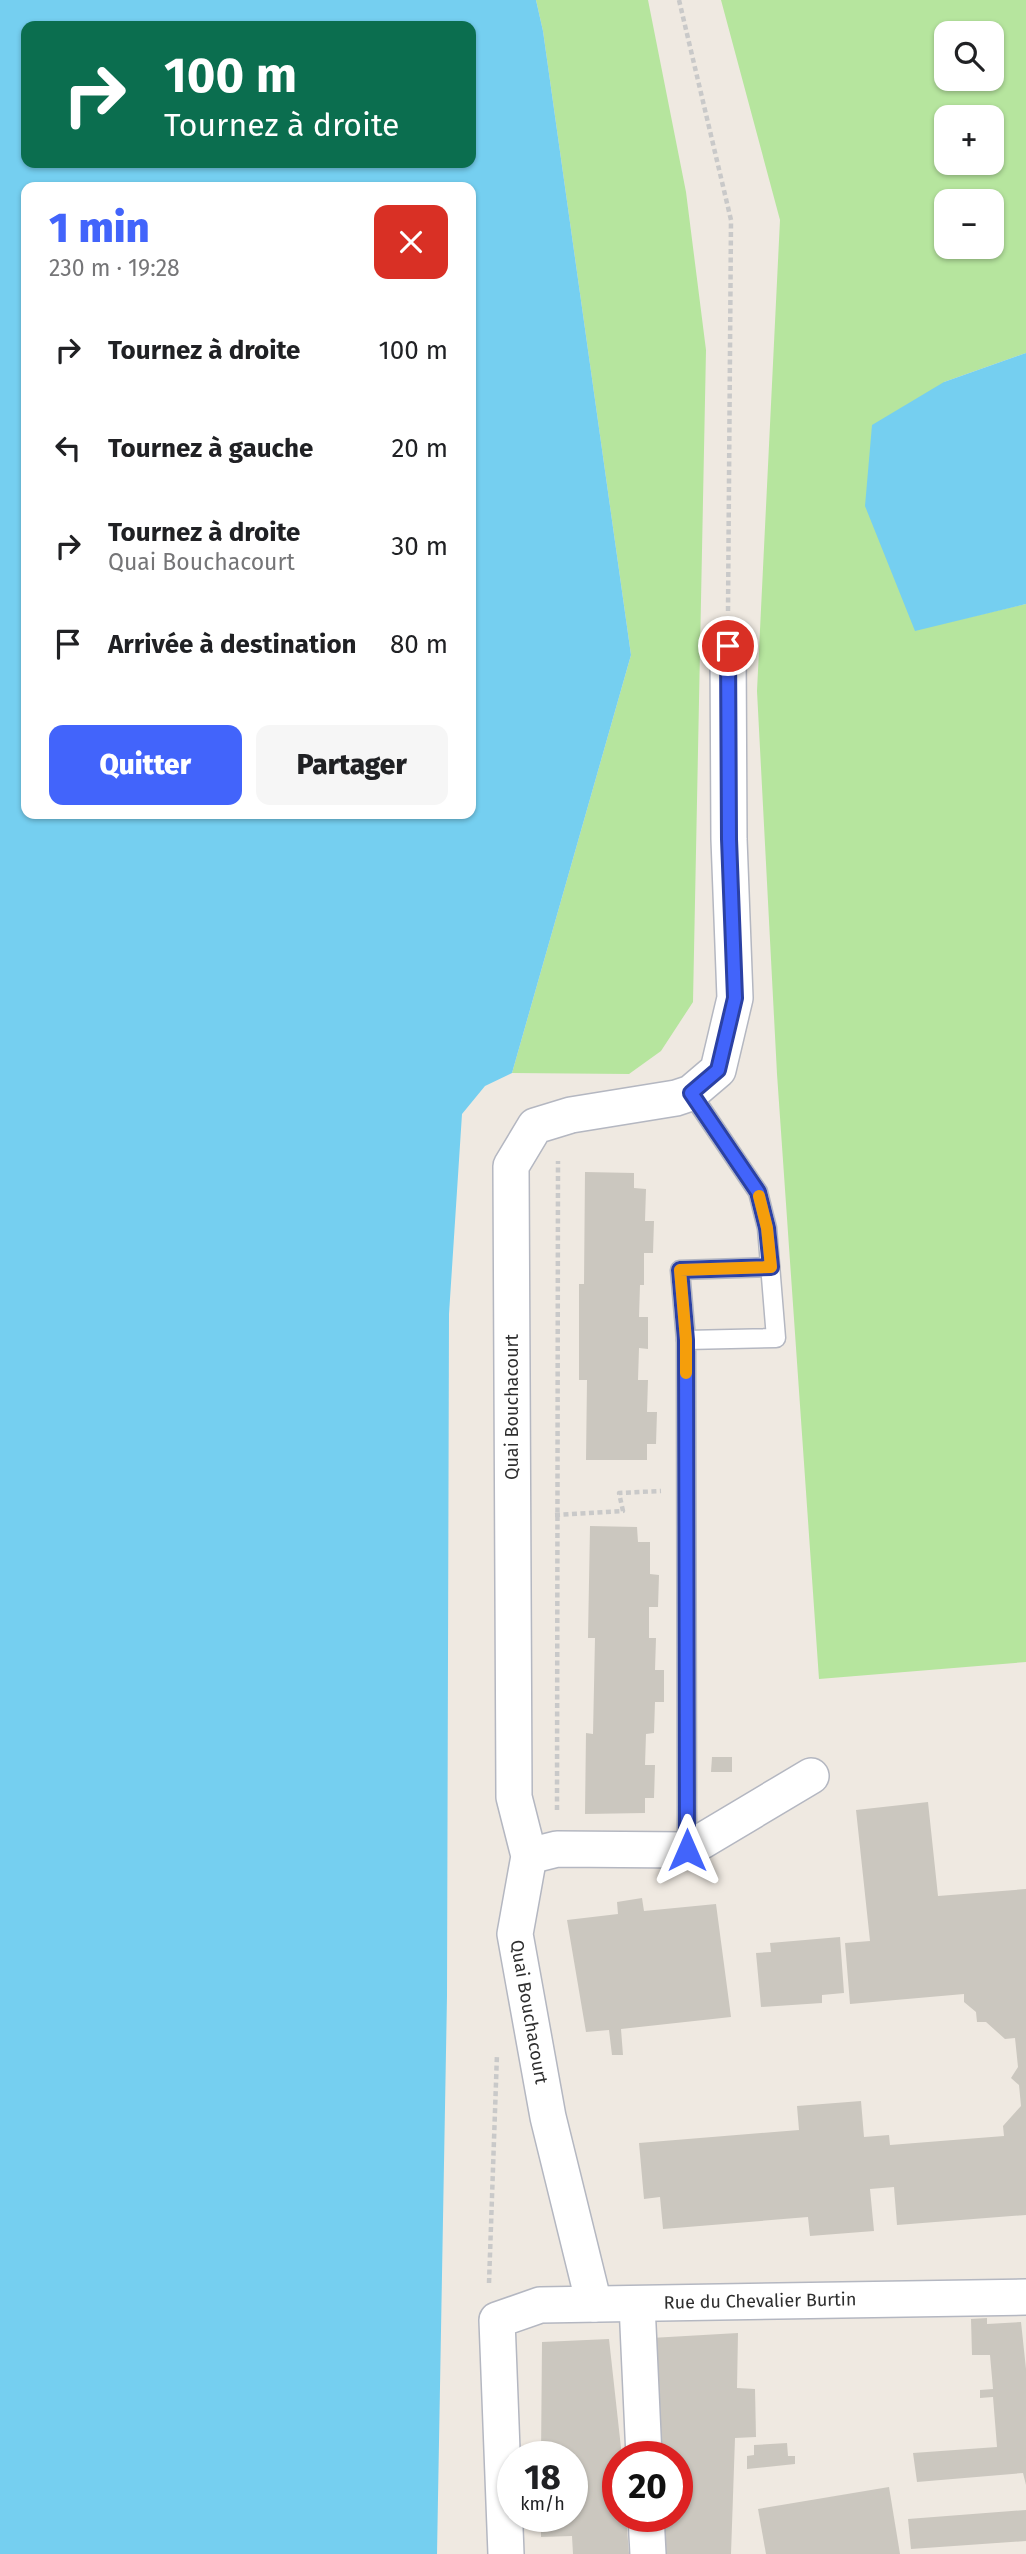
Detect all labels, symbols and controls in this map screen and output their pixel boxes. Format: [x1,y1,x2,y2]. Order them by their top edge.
map controls [934,21,1004,259]
button: search [934,21,1004,91]
text: 100 m [164,46,297,105]
icon: right [49,49,140,140]
button: + [934,105,1004,175]
text: Tournez à droite [164,106,400,144]
button: − [934,189,1004,259]
text: 1 min [49,203,150,253]
button: close [374,205,448,279]
text: 230 m · 19:28 [49,254,180,282]
icon: right [49,331,87,369]
text: Tournez à droite [108,335,300,366]
text: 100 m [379,335,448,366]
icon: left [49,429,87,467]
text: Tournez à gauche [108,433,313,464]
text: 20 m [391,433,448,464]
text: Tournez à droite [108,517,300,548]
icon: right [49,527,87,565]
text: 30 m [391,531,448,562]
text: Quai Bouchacourt [108,548,295,576]
pin [698,616,758,676]
icon: arrive [49,625,87,663]
icon: arrive [709,627,747,665]
text: Arrivée à destination [108,629,357,660]
text: 80 m [390,629,448,660]
button: Quitter [49,725,242,805]
button: Partager [256,725,448,805]
street label: Quai Bouchacourt [501,1333,523,1480]
position arrow [650,1813,724,1887]
street label: Quai Bouchacourt [505,1938,553,2086]
street label: Rue du Chevalier Burtin [663,2288,857,2314]
speed limit sign: 20 [602,2441,693,2532]
text: 18 [524,2456,561,2498]
text: km/h [520,2493,565,2515]

